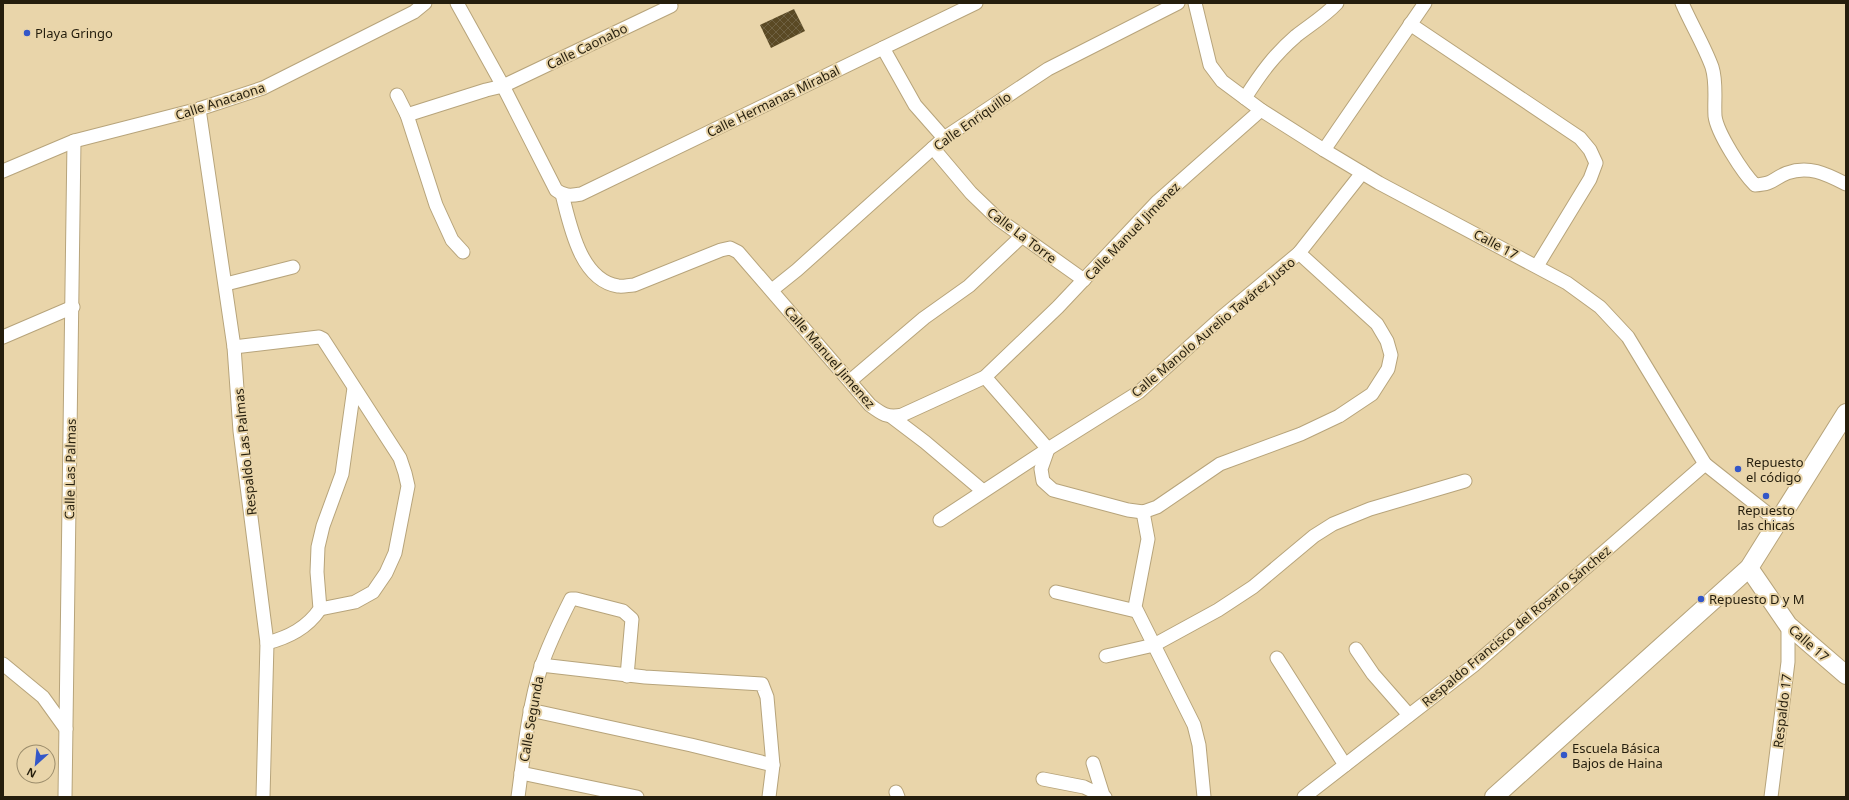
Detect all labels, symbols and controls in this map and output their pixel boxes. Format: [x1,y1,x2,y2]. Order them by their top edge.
street label: Calle Caonabo [544,19,630,73]
place label: Playa Gringo [35,24,113,42]
marker: Playa Gringo [22,28,32,38]
street label: Calle Hermanas Mirabal [704,61,842,141]
street label: Calle Anacaona [173,78,267,124]
street label: Calle Enriquillo [930,87,1014,154]
street label: Calle Manuel Jimenez [1080,178,1184,284]
street label: Calle La Torre [984,203,1060,267]
street label: Calle 17 [1471,225,1521,263]
street label: Calle Manolo Aurelio Tavárez Justo [1127,253,1299,401]
street label: Calle Manuel Jimenez [781,302,879,412]
street label: Respaldo Las Palmas [229,388,261,516]
street label: Calle Las Palmas [60,418,80,520]
place label: Repuesto el código [1746,453,1804,486]
marker: Repuesto el código [1733,464,1743,474]
marker: Repuesto las chicas [1761,491,1771,501]
place label: Repuesto las chicas [1737,501,1795,534]
street label: Respaldo Francisco del Rosario Sánchez [1418,541,1614,711]
place label: Repuesto D y M [1709,590,1805,608]
marker: Repuesto D y M [1696,594,1706,604]
street label: Calle 17 [1785,621,1833,665]
street label: Respaldo 17 [1769,673,1795,749]
street label: Calle Segunda [515,675,547,763]
place label: Escuela Básica Bajos de Haina [1572,739,1663,772]
north arrow [16,744,56,784]
marker: Escuela Básica Bajos de Haina [1559,750,1569,760]
text: N [24,765,39,782]

